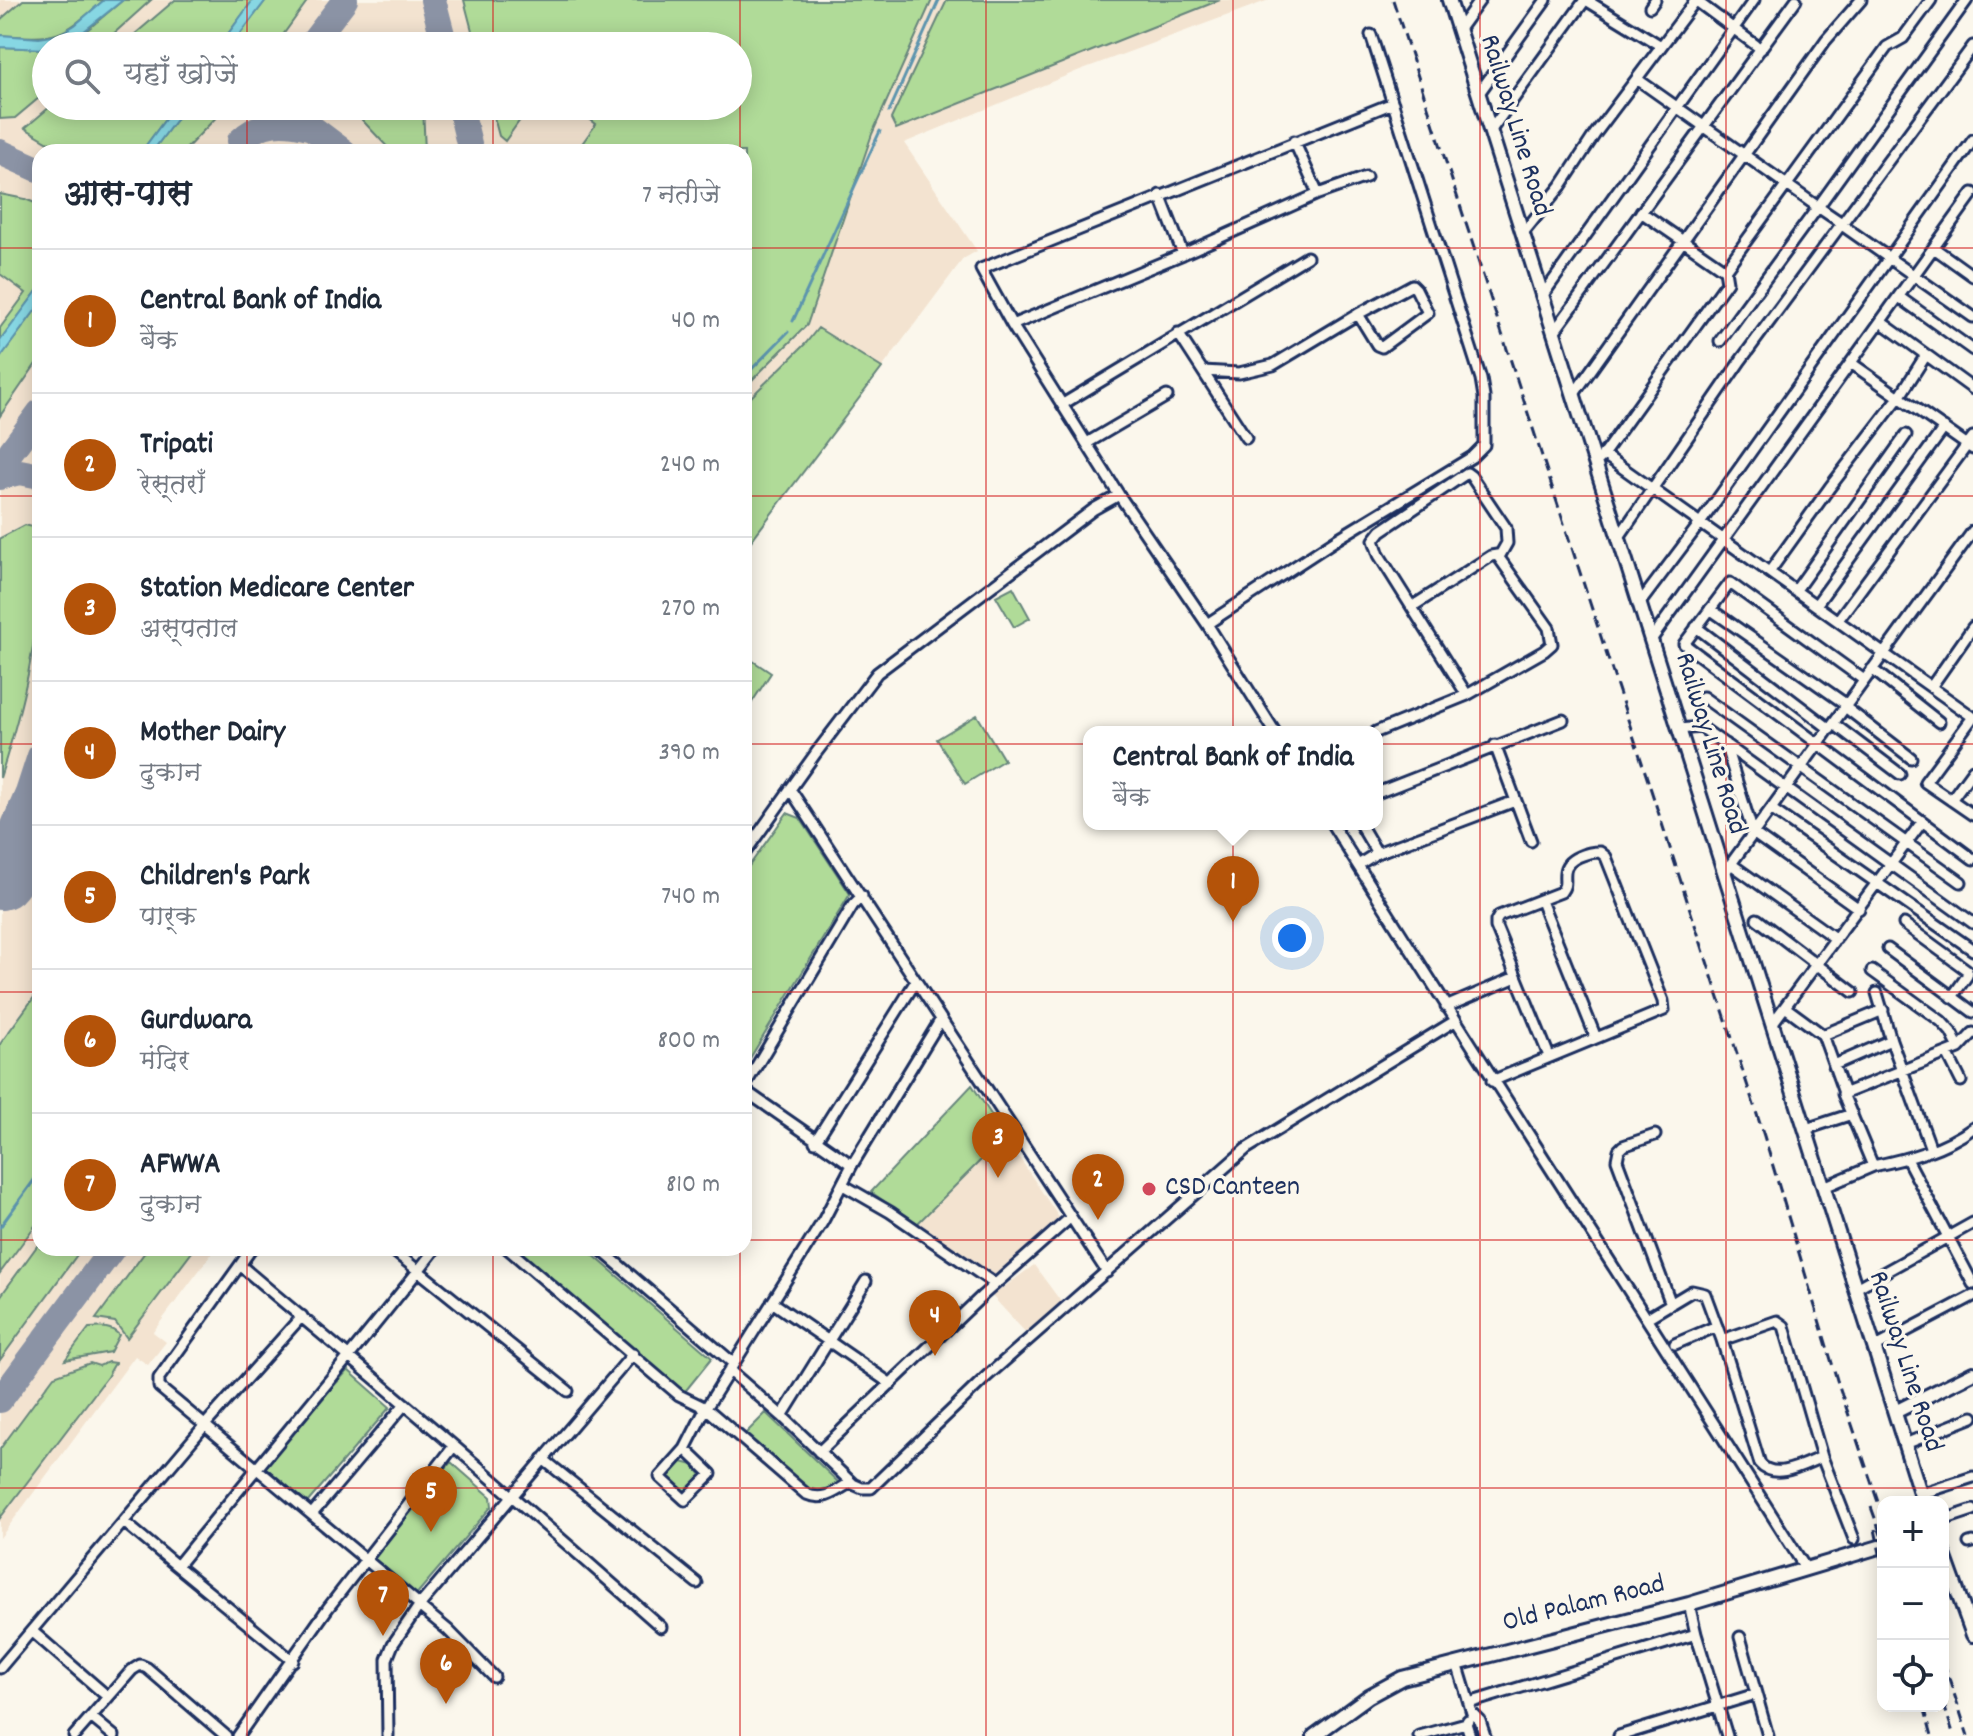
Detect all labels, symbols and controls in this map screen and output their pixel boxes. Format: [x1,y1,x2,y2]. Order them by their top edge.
street label: Railway Line Road [1467,30,1561,222]
search box [32,32,752,120]
icon: search [60,54,104,98]
text: यहाँ खोजें [124,55,238,98]
text: आस-पास [64,172,191,221]
text: 7 नतीजे [642,178,720,215]
text: Central Bank of India [140,281,381,324]
text: 1 [87,303,93,340]
text: 40 m [671,303,720,340]
text: बैंक [140,324,178,361]
text: Tripati [140,425,213,468]
text: 2 [84,447,96,484]
text: 240 m [660,447,720,484]
text: रेस्तराँ [140,468,206,505]
text: Station Medicare Center [140,569,414,612]
text: 3 [84,591,96,628]
text: 270 m [661,591,720,628]
text: अस्पताल [140,612,238,649]
street label: Railway Line Road [1662,648,1756,840]
text: Mother Dairy [140,713,285,756]
popup [1083,726,1383,830]
text: 4 [85,735,95,772]
text: 390 m [659,735,720,772]
text: Central Bank of India [1112,738,1354,781]
text: दुकान [140,756,201,793]
text: बैंक [1112,781,1150,818]
pin: 1 [1207,856,1259,922]
text: Children's Park [140,857,310,900]
text: 5 [84,879,96,916]
text: 740 m [661,879,720,916]
text: पार्क [140,900,196,937]
your location [1272,918,1312,958]
text: Gurdwara [140,1001,252,1044]
text: 6 [84,1023,96,1060]
text: 800 m [657,1023,720,1060]
text: मंदिर [140,1044,189,1081]
pin: 3 [972,1112,1024,1178]
text: AFWWA [140,1145,221,1188]
pin: 2 [1072,1154,1124,1220]
text: 7 [85,1167,95,1204]
text: 810 m [666,1167,720,1204]
place label: CSD Canteen [1165,1169,1300,1209]
marker: CSD Canteen [1140,1180,1158,1198]
text: दुकान [140,1188,201,1225]
street label: Railway Line Road [1856,1266,1952,1458]
pin: 4 [909,1290,961,1356]
pin: 5 [405,1466,457,1532]
map controls [1877,1496,1949,1712]
button: + [1877,1496,1949,1568]
street label: Old Palam Road [1499,1566,1669,1644]
button: − [1877,1568,1949,1640]
pin: 7 [357,1570,409,1636]
pin: 6 [420,1638,472,1704]
button: locate [1877,1640,1949,1712]

